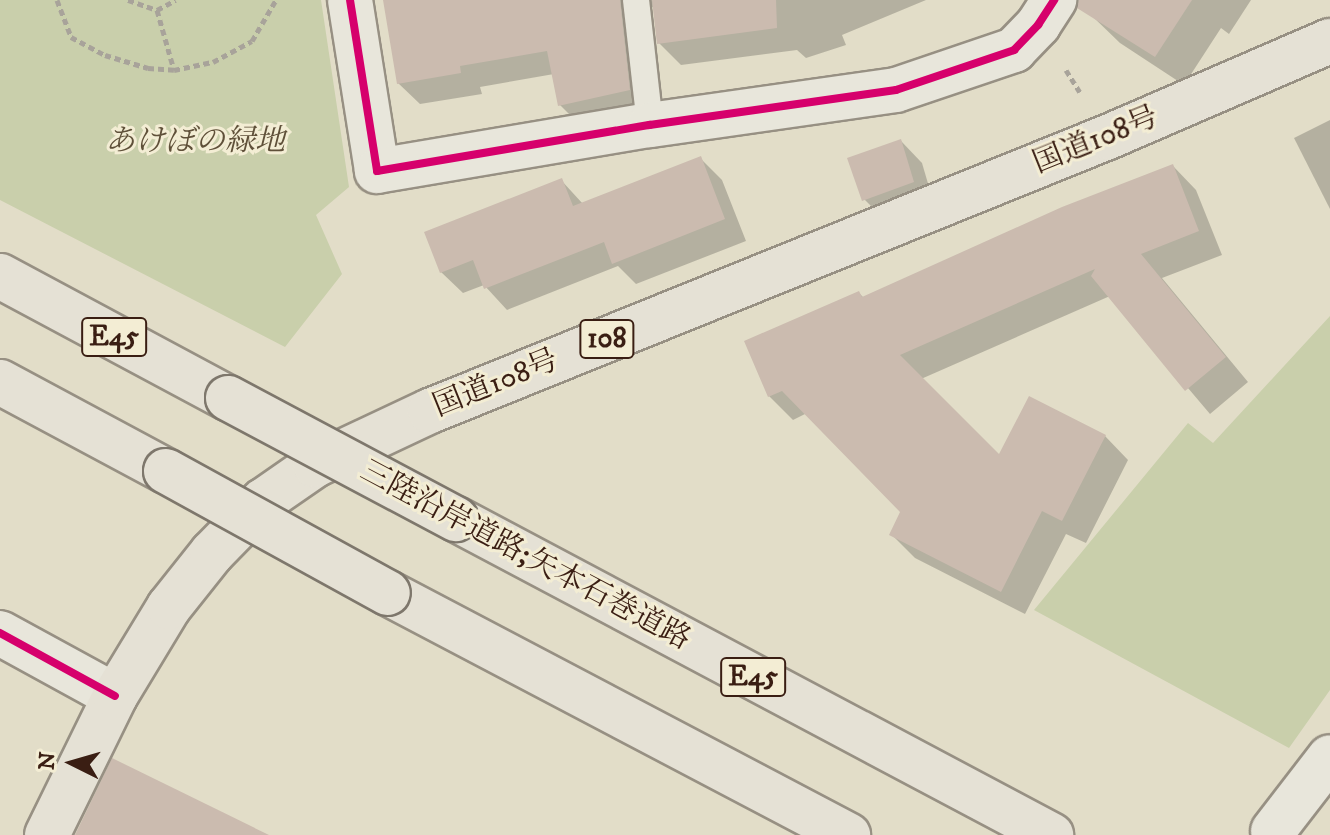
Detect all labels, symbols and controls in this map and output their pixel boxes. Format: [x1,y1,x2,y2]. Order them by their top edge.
street label: 国道108号 [1028,100,1164,182]
park label: あけぼの緑地 [105,124,285,160]
road number: E45 [80,313,148,361]
road number: 108 [579,315,635,363]
street label: 国道108号 [428,343,564,425]
street label: 三陸沿岸道路;矢本石巻道路 [354,454,696,658]
road number: E45 [719,653,787,701]
north arrow [32,723,112,803]
text: N [33,751,62,771]

